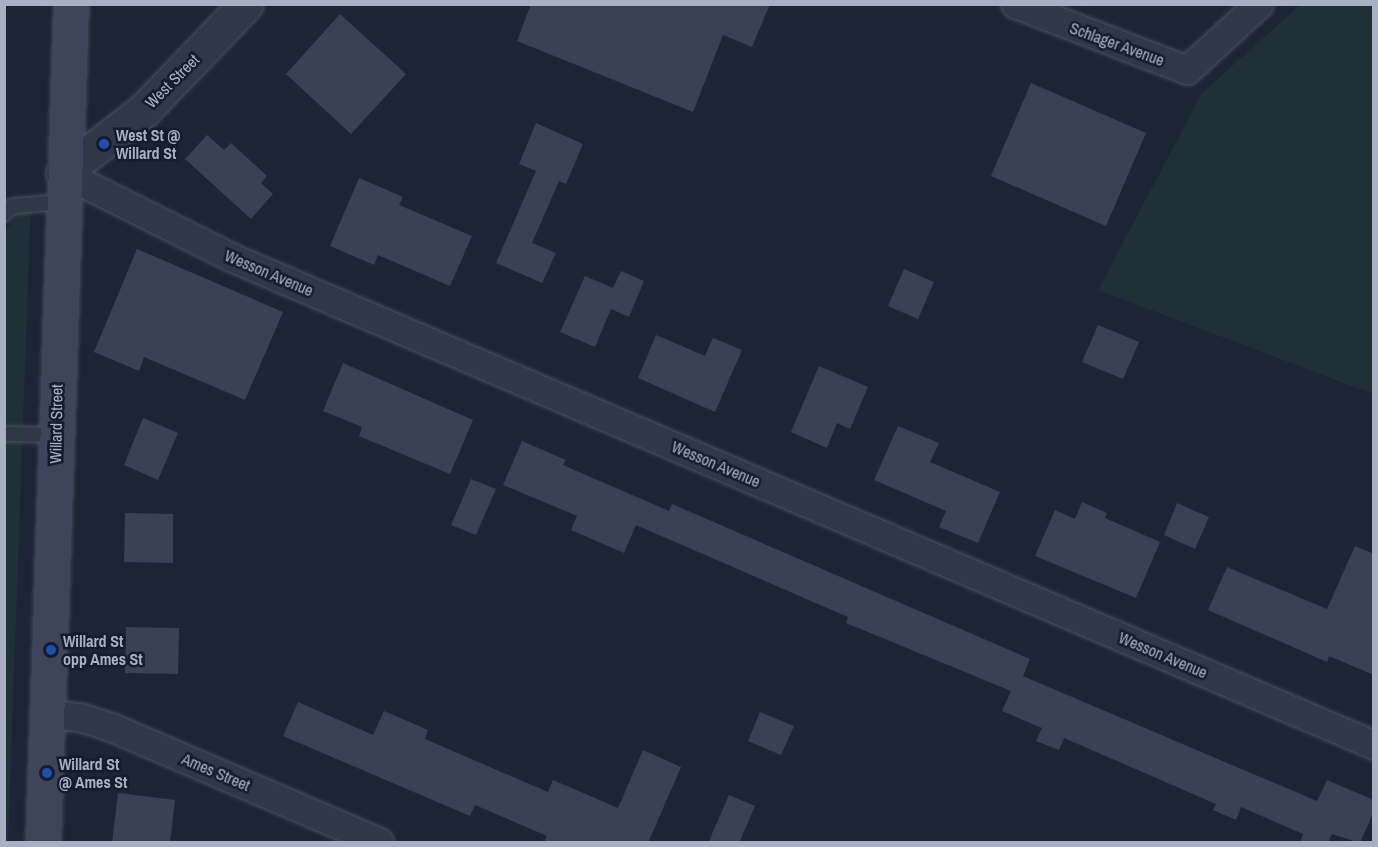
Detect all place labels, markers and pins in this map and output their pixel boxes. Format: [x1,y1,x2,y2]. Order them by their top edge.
place label: West St @ Willard St [116,125,180,163]
marker: West St @ Willard St [97,137,111,151]
place label: Willard St opp Ames St [63,631,143,669]
marker: Willard St opp Ames St [44,643,58,657]
place label: Willard St @ Ames St [59,754,128,792]
marker: Willard St @ Ames St [40,766,54,780]

